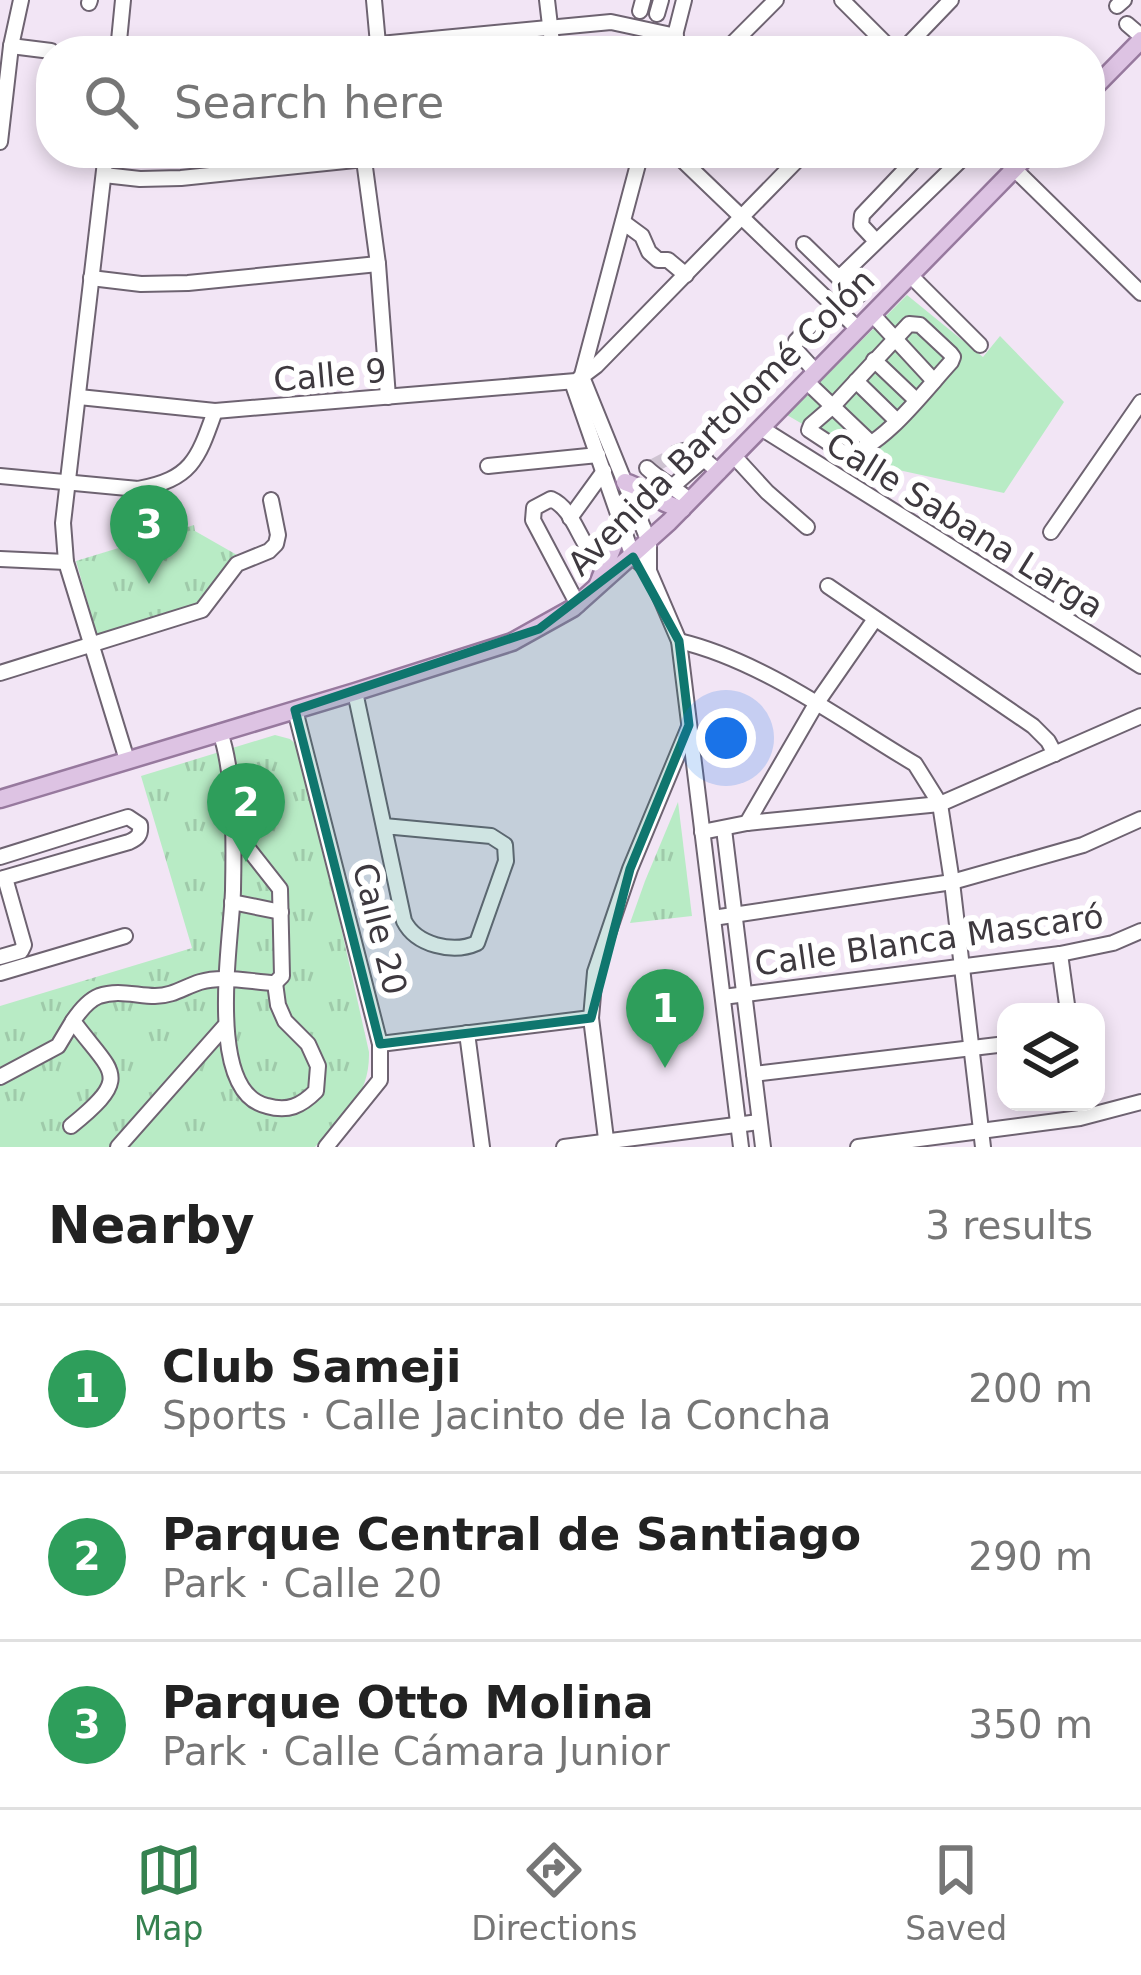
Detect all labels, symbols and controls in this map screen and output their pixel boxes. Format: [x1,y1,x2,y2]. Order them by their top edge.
search box [36,36,1105,168]
icon: search [78,69,144,135]
text: Search here [174,76,444,129]
street label: Avenida Bartolomé Colón [560,261,882,583]
street label: Calle 9 [272,351,388,399]
street label: Calle Sabana Larga [819,424,1111,626]
pin: 3 [110,485,188,584]
your location [696,708,756,768]
pin: 2 [207,763,285,862]
street label: Calle 20 [345,859,415,999]
street label: Calle Blanca Mascaró [752,896,1106,984]
pin: 1 [626,969,704,1068]
map controls [997,1003,1105,1111]
button: layers [997,1003,1105,1111]
text: Nearby [48,1196,255,1255]
text: 3 results [925,1203,1093,1248]
text: Club Sameji [162,1340,461,1393]
text: 1 [73,1366,101,1411]
text: 200 m [968,1366,1093,1411]
text: Sports · Calle Jacinto de la Concha [162,1393,832,1438]
text: Parque Central de Santiago [162,1508,861,1561]
text: 2 [73,1534,101,1579]
text: 290 m [968,1534,1093,1579]
text: Park · Calle 20 [162,1561,442,1606]
text: Parque Otto Molina [162,1676,654,1729]
text: 3 [73,1702,101,1747]
text: 350 m [968,1702,1093,1747]
text: Park · Calle Cámara Junior [162,1729,670,1774]
tab: Map [134,1837,204,1948]
tab: Directions [471,1837,637,1948]
tab: Saved [905,1837,1007,1948]

